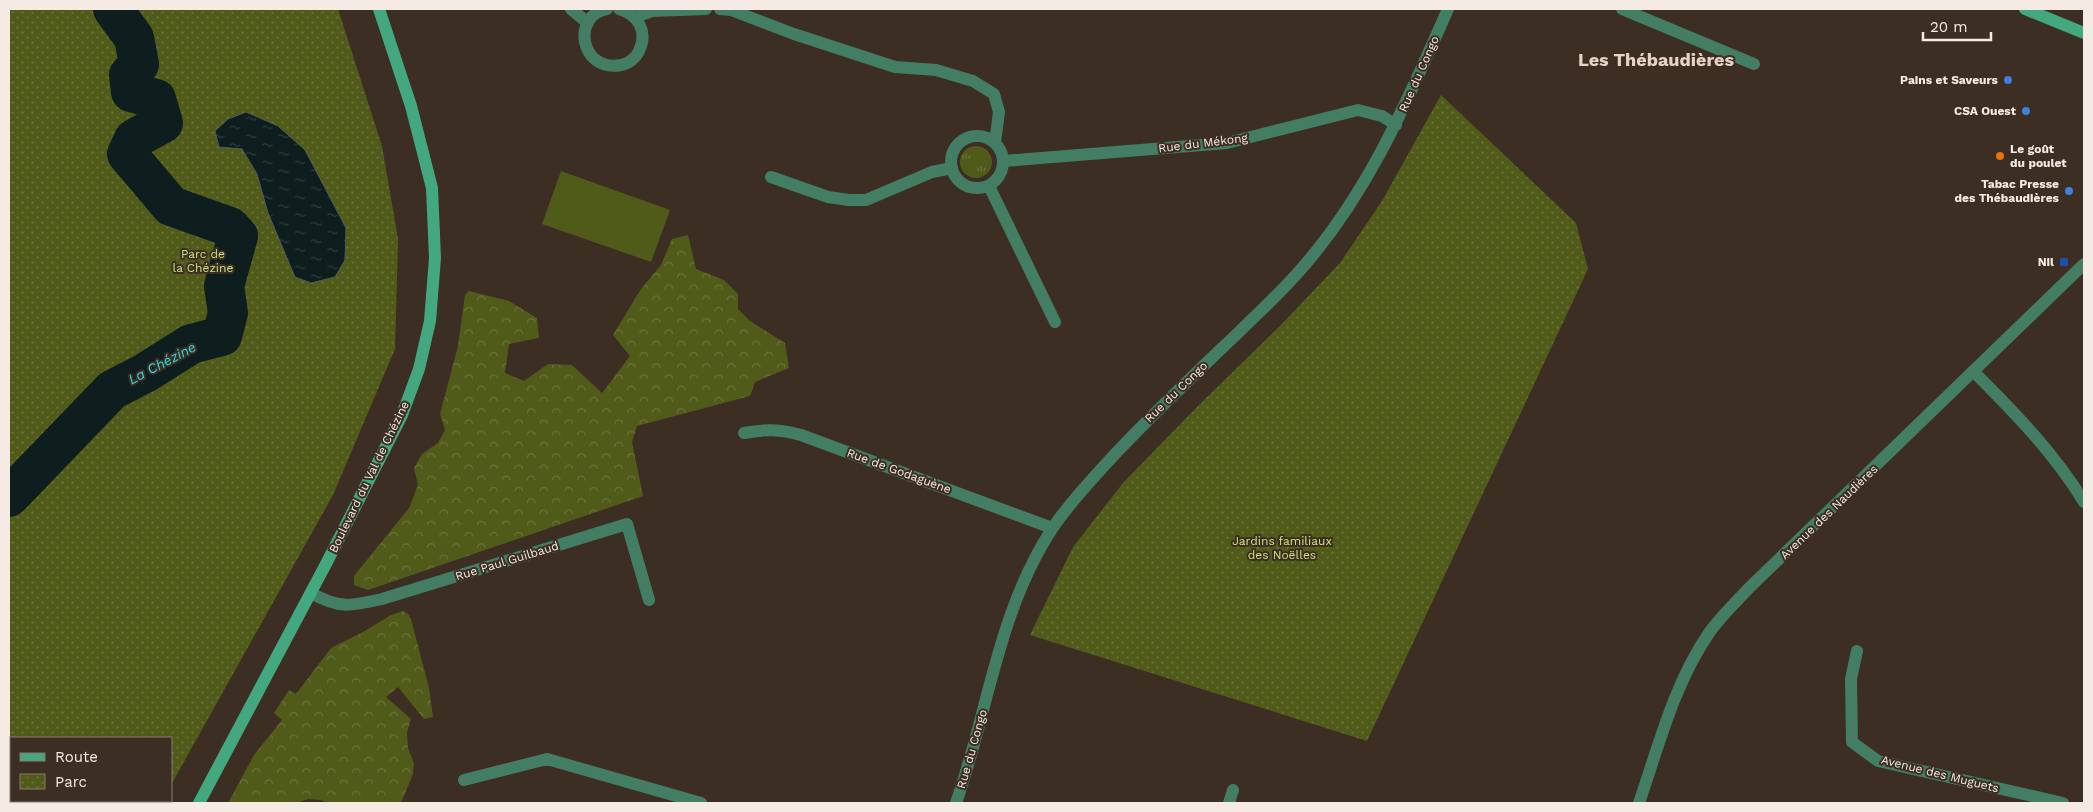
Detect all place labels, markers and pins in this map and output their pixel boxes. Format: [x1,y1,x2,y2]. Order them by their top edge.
place label: Pains et Saveurs [1900,73,1999,87]
marker: Pains et Saveurs [2002,74,2014,86]
place label: CSA Ouest [1954,104,2017,118]
marker: CSA Ouest [2020,105,2032,117]
place label: Le goût du poulet [2010,142,2067,170]
marker: Le goût du poulet [1994,150,2006,162]
place label: Tabac Presse des Thébaudières [1955,177,2060,205]
marker: Tabac Presse des Thébaudières [2063,185,2075,197]
place label: Nil [2038,255,2054,269]
marker: Nil [2058,256,2070,268]

